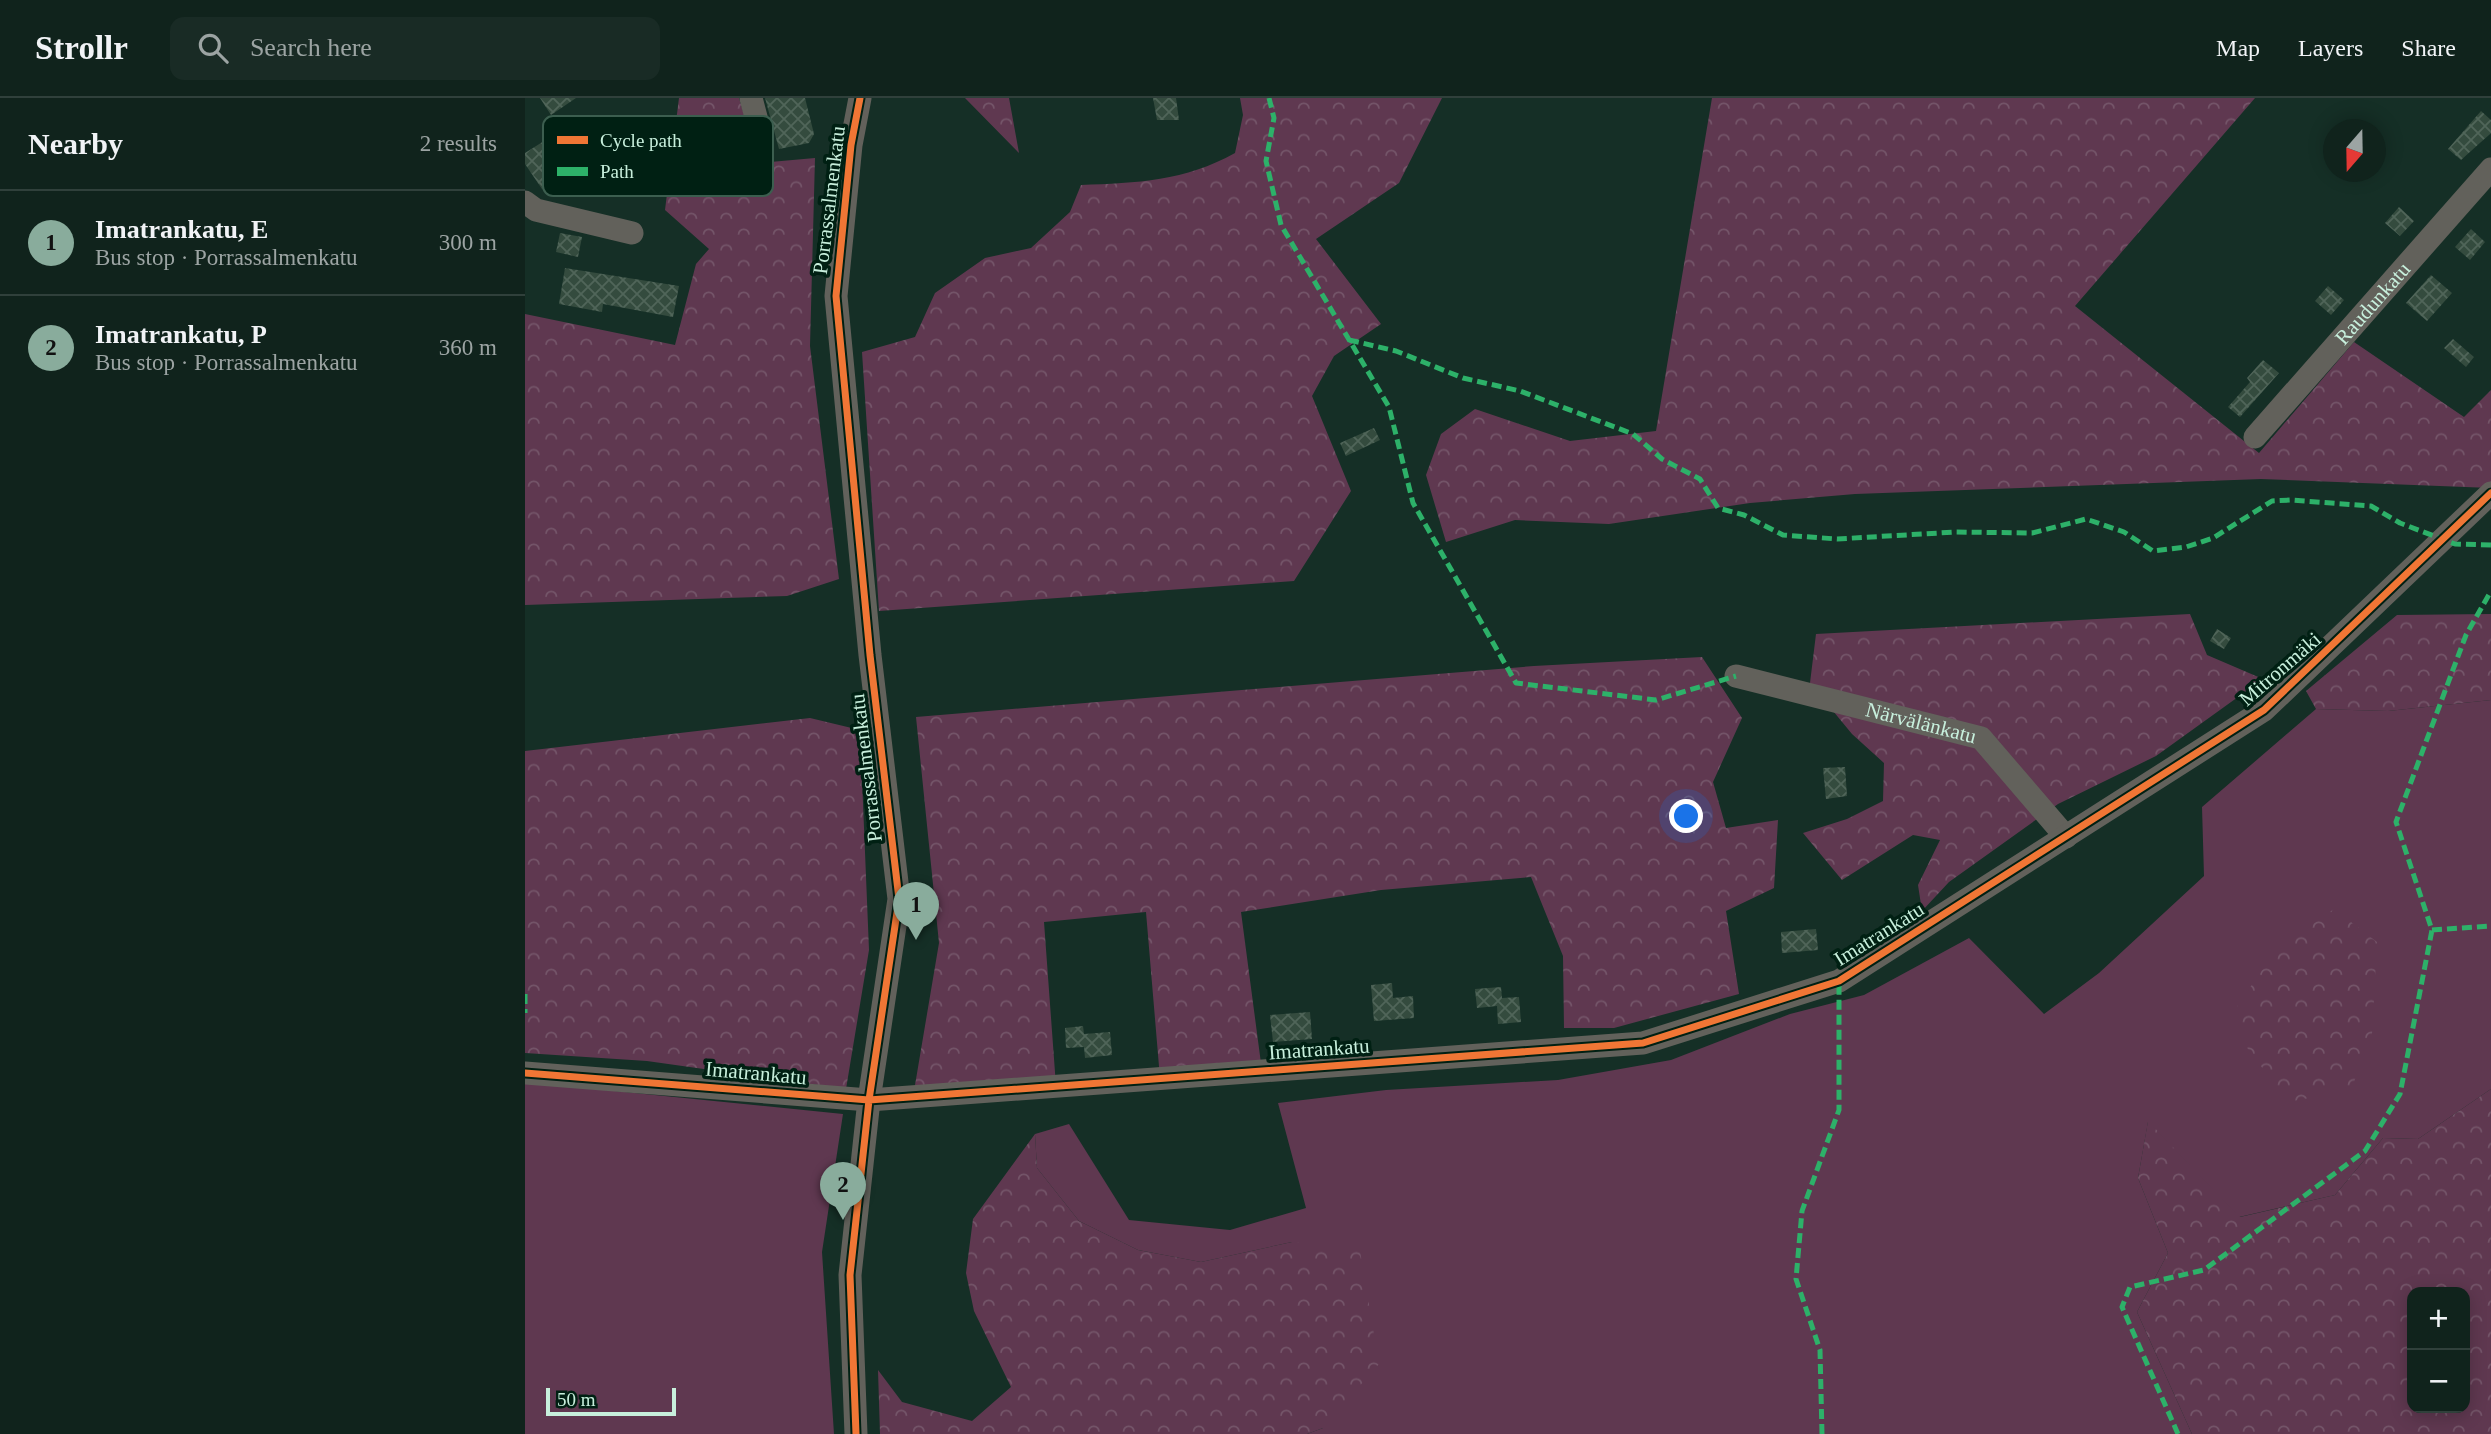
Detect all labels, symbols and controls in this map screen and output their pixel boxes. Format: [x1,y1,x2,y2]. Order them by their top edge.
search box [170,17,660,80]
icon: search [194,29,232,67]
text: Strollr [35,30,128,66]
text: Search here [250,33,372,62]
text: Map [2216,35,2260,61]
text: Layers [2298,35,2363,61]
text: Share [2401,35,2456,61]
legend [543,116,773,196]
north arrow [2323,119,2386,182]
street label: Porrassalmenkatu [808,124,850,276]
text: Nearby [28,127,123,160]
text: Cycle path [600,130,682,151]
text: 2 results [420,131,497,156]
text: Path [600,161,634,182]
text: Imatrankatu, E [95,215,268,244]
text: 1 [45,230,57,255]
text: 300 m [439,230,497,255]
text: Bus stop · Porrassalmenkatu [95,245,358,270]
street label: Raudunkatu [2330,257,2416,349]
text: Imatrankatu, P [95,320,267,349]
text: 2 [45,335,57,360]
text: 360 m [439,335,497,360]
text: Bus stop · Porrassalmenkatu [95,350,358,375]
street label: Mitronmäki [2234,627,2326,711]
street label: Porrassalmenkatu [845,692,887,844]
street label: Närvälänkatu [1863,697,1979,748]
your location [1669,799,1703,833]
pin: 1 [893,882,939,940]
street label: Imatrankatu [1830,897,1929,971]
street label: Imatrankatu [1268,1033,1371,1065]
street label: Imatrankatu [704,1057,808,1089]
pin: 2 [820,1162,866,1220]
map controls [2407,1287,2470,1413]
button: + [2407,1287,2470,1350]
button: − [2407,1350,2470,1413]
scale bar [546,1385,675,1417]
text: 50 m [557,1389,596,1410]

